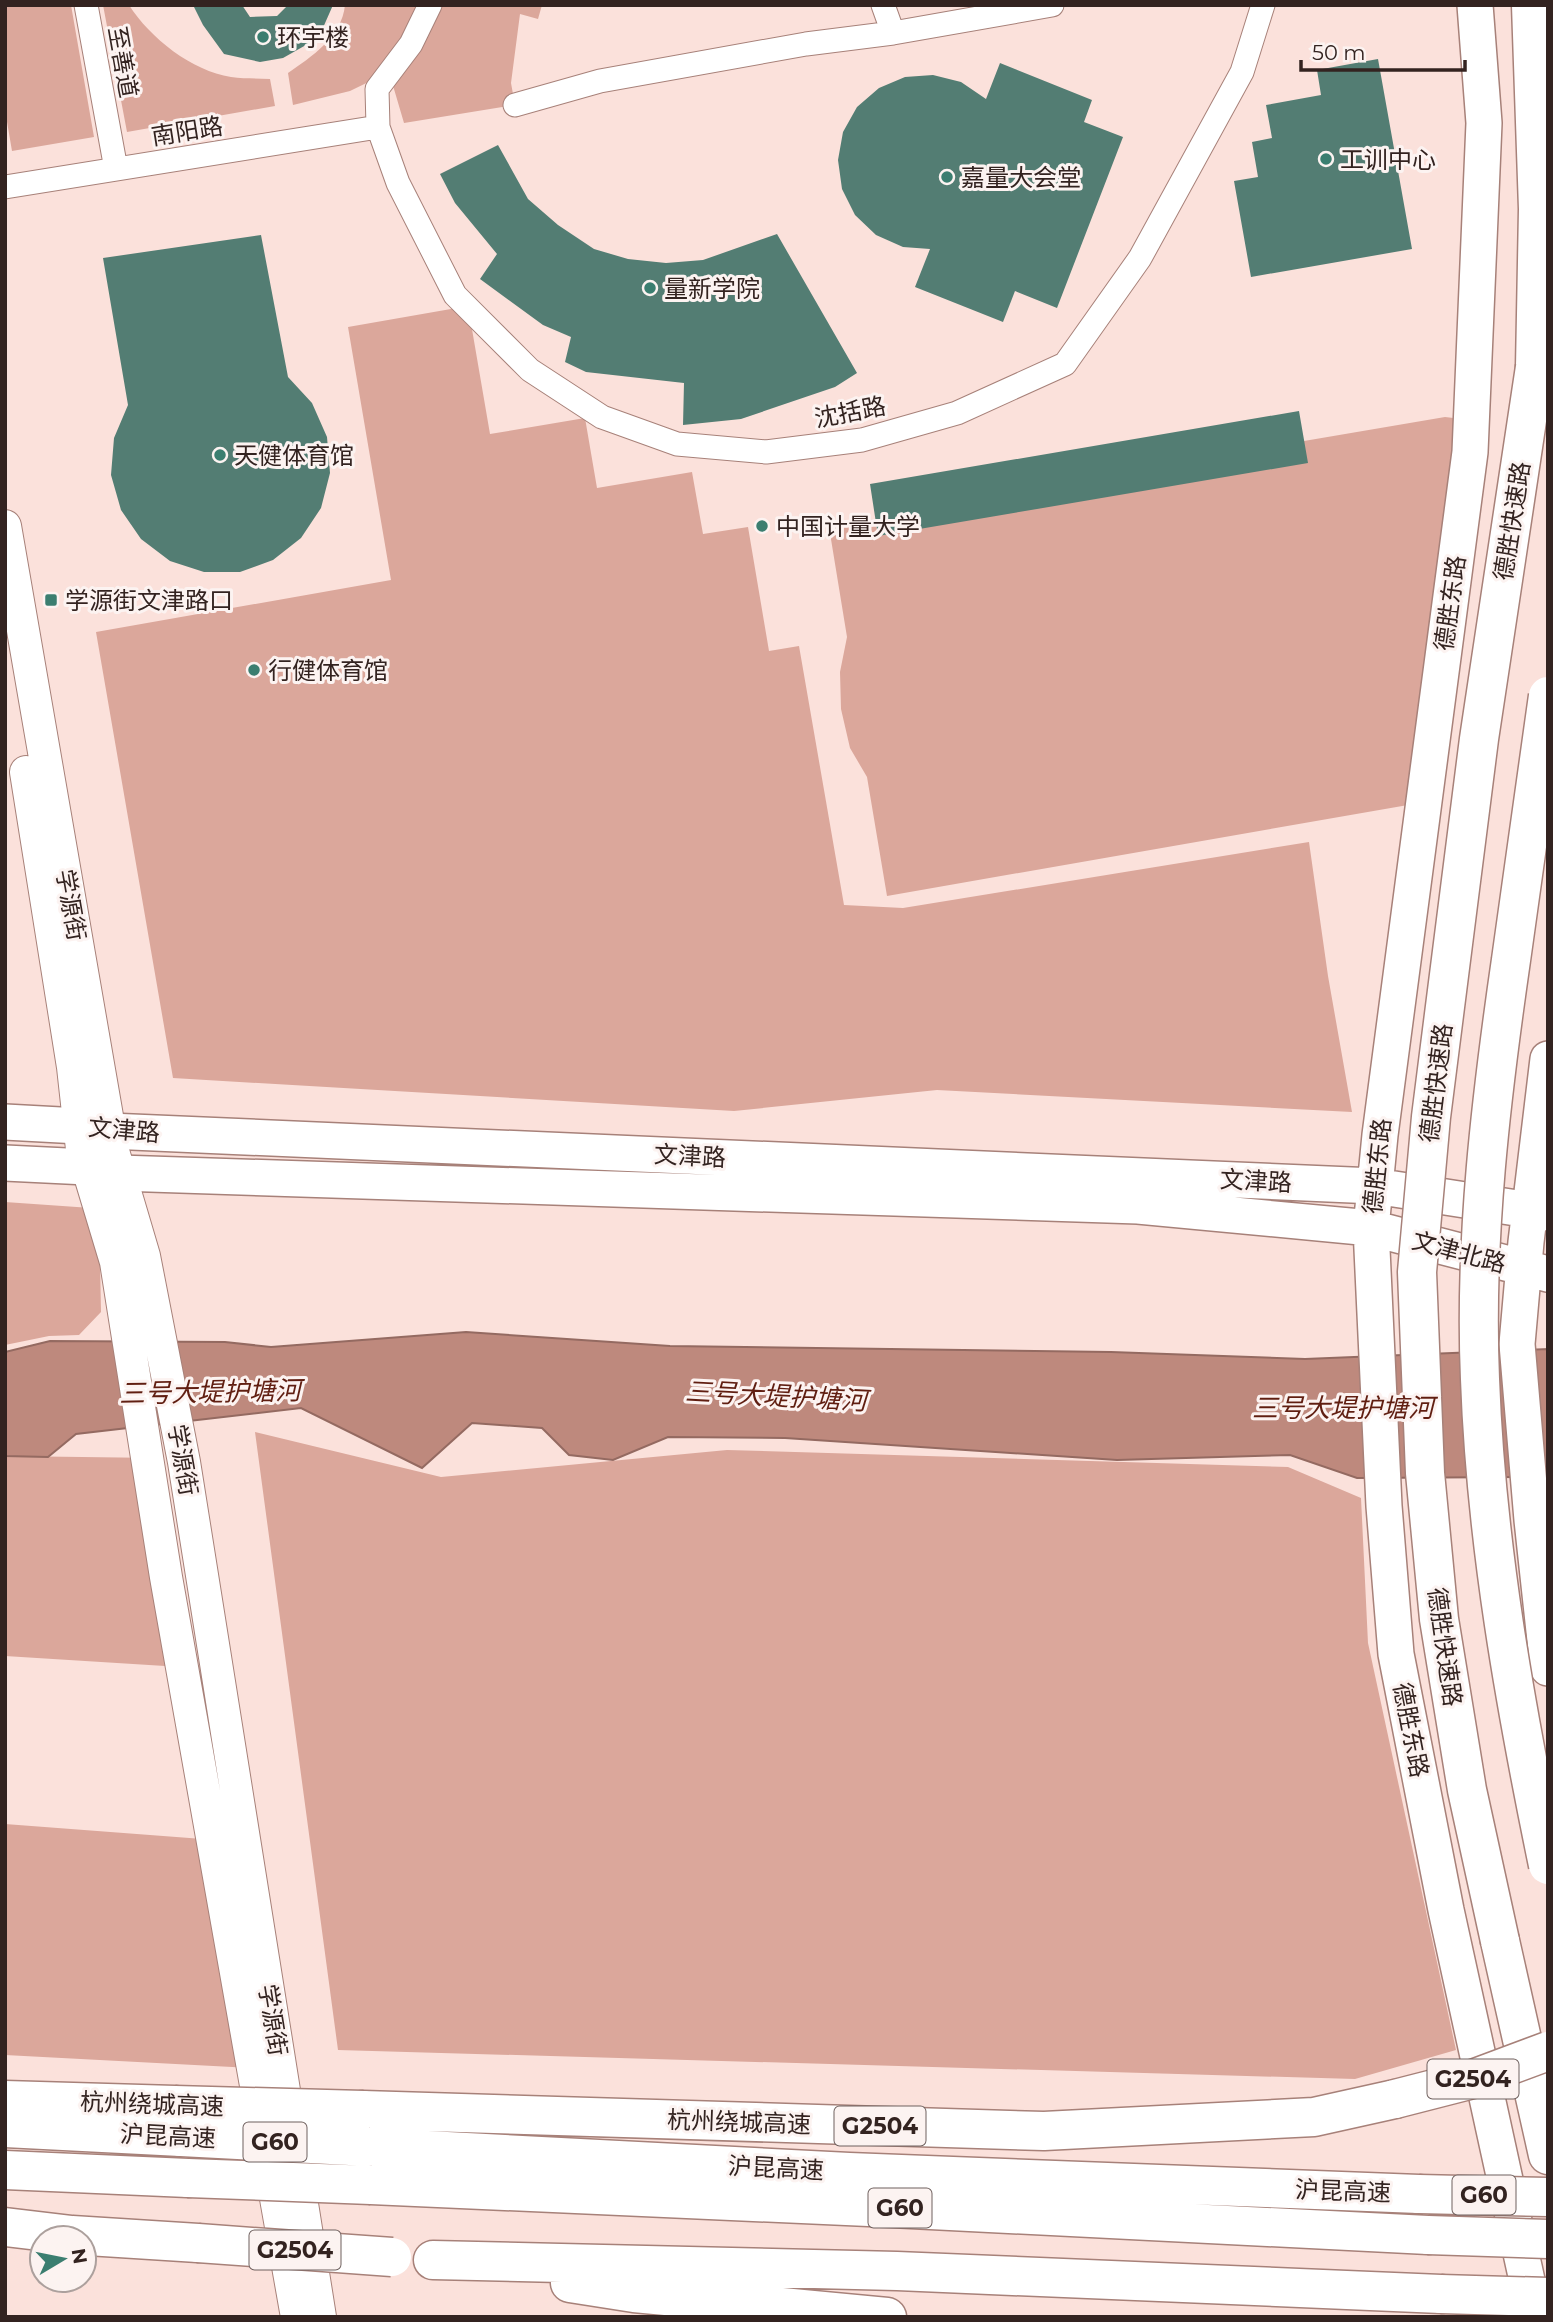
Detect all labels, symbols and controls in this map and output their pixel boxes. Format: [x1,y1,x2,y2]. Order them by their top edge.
place label: 环宇楼 [277,23,349,52]
street label: 至善道 [102,24,144,100]
scale bar [1301,28,1466,72]
marker: 环宇楼 [255,29,271,45]
text: 50 m [1312,40,1366,65]
street label: 南阳路 [149,111,225,151]
place label: 工训中心 [1340,145,1436,174]
marker: 工训中心 [1318,151,1334,167]
place label: 嘉量大会堂 [961,163,1081,192]
marker: 嘉量大会堂 [939,169,955,185]
place label: 量新学院 [664,274,760,303]
marker: 量新学院 [642,280,658,296]
street label: 沈括路 [812,391,888,433]
place label: 天健体育馆 [234,441,354,470]
marker: 天健体育馆 [212,447,228,463]
street label: 德胜快速路 [1488,459,1536,583]
place label: 中国计量大学 [776,512,920,541]
marker: 中国计量大学 [754,518,770,534]
street label: 德胜东路 [1429,553,1471,653]
place label: 学源街文津路口 [65,586,233,615]
marker: 学源街文津路口 [43,592,59,608]
place label: 行健体育馆 [268,656,388,685]
marker: 行健体育馆 [246,662,262,678]
street label: 学源街 [50,867,92,943]
street label: 德胜快速路 [1414,1022,1458,1144]
street label: 文津路 [87,1112,161,1148]
street label: 德胜东路 [1358,1117,1396,1215]
street label: 文津路 [653,1140,727,1172]
street label: 文津路 [1219,1165,1293,1197]
street label: 文津北路 [1409,1226,1509,1278]
water label: 三号大堤护塘河 [119,1374,306,1410]
water label: 三号大堤护塘河 [684,1375,873,1417]
water label: 三号大堤护塘河 [1252,1392,1439,1424]
street label: 学源街 [162,1422,204,1498]
street label: 德胜快速路 [1422,1586,1468,1708]
street label: 德胜东路 [1388,1680,1434,1780]
street label: 学源街 [253,1982,293,2058]
road number: G2504 [1428,2060,1518,2098]
street label: 杭州绕城高速 [80,2087,224,2121]
street label: 杭州绕城高速 [667,2105,811,2139]
road number: G2504 [834,2106,926,2146]
street label: 沪昆高速 [119,2119,217,2153]
road number: G60 [244,2122,306,2162]
street label: 沪昆高速 [727,2151,825,2185]
street label: 沪昆高速 [1295,2175,1391,2207]
road number: G60 [1452,2176,1516,2214]
road number: G60 [869,2188,932,2228]
north arrow [28,2224,98,2294]
road number: G2504 [250,2230,340,2270]
text: N [67,2247,92,2266]

